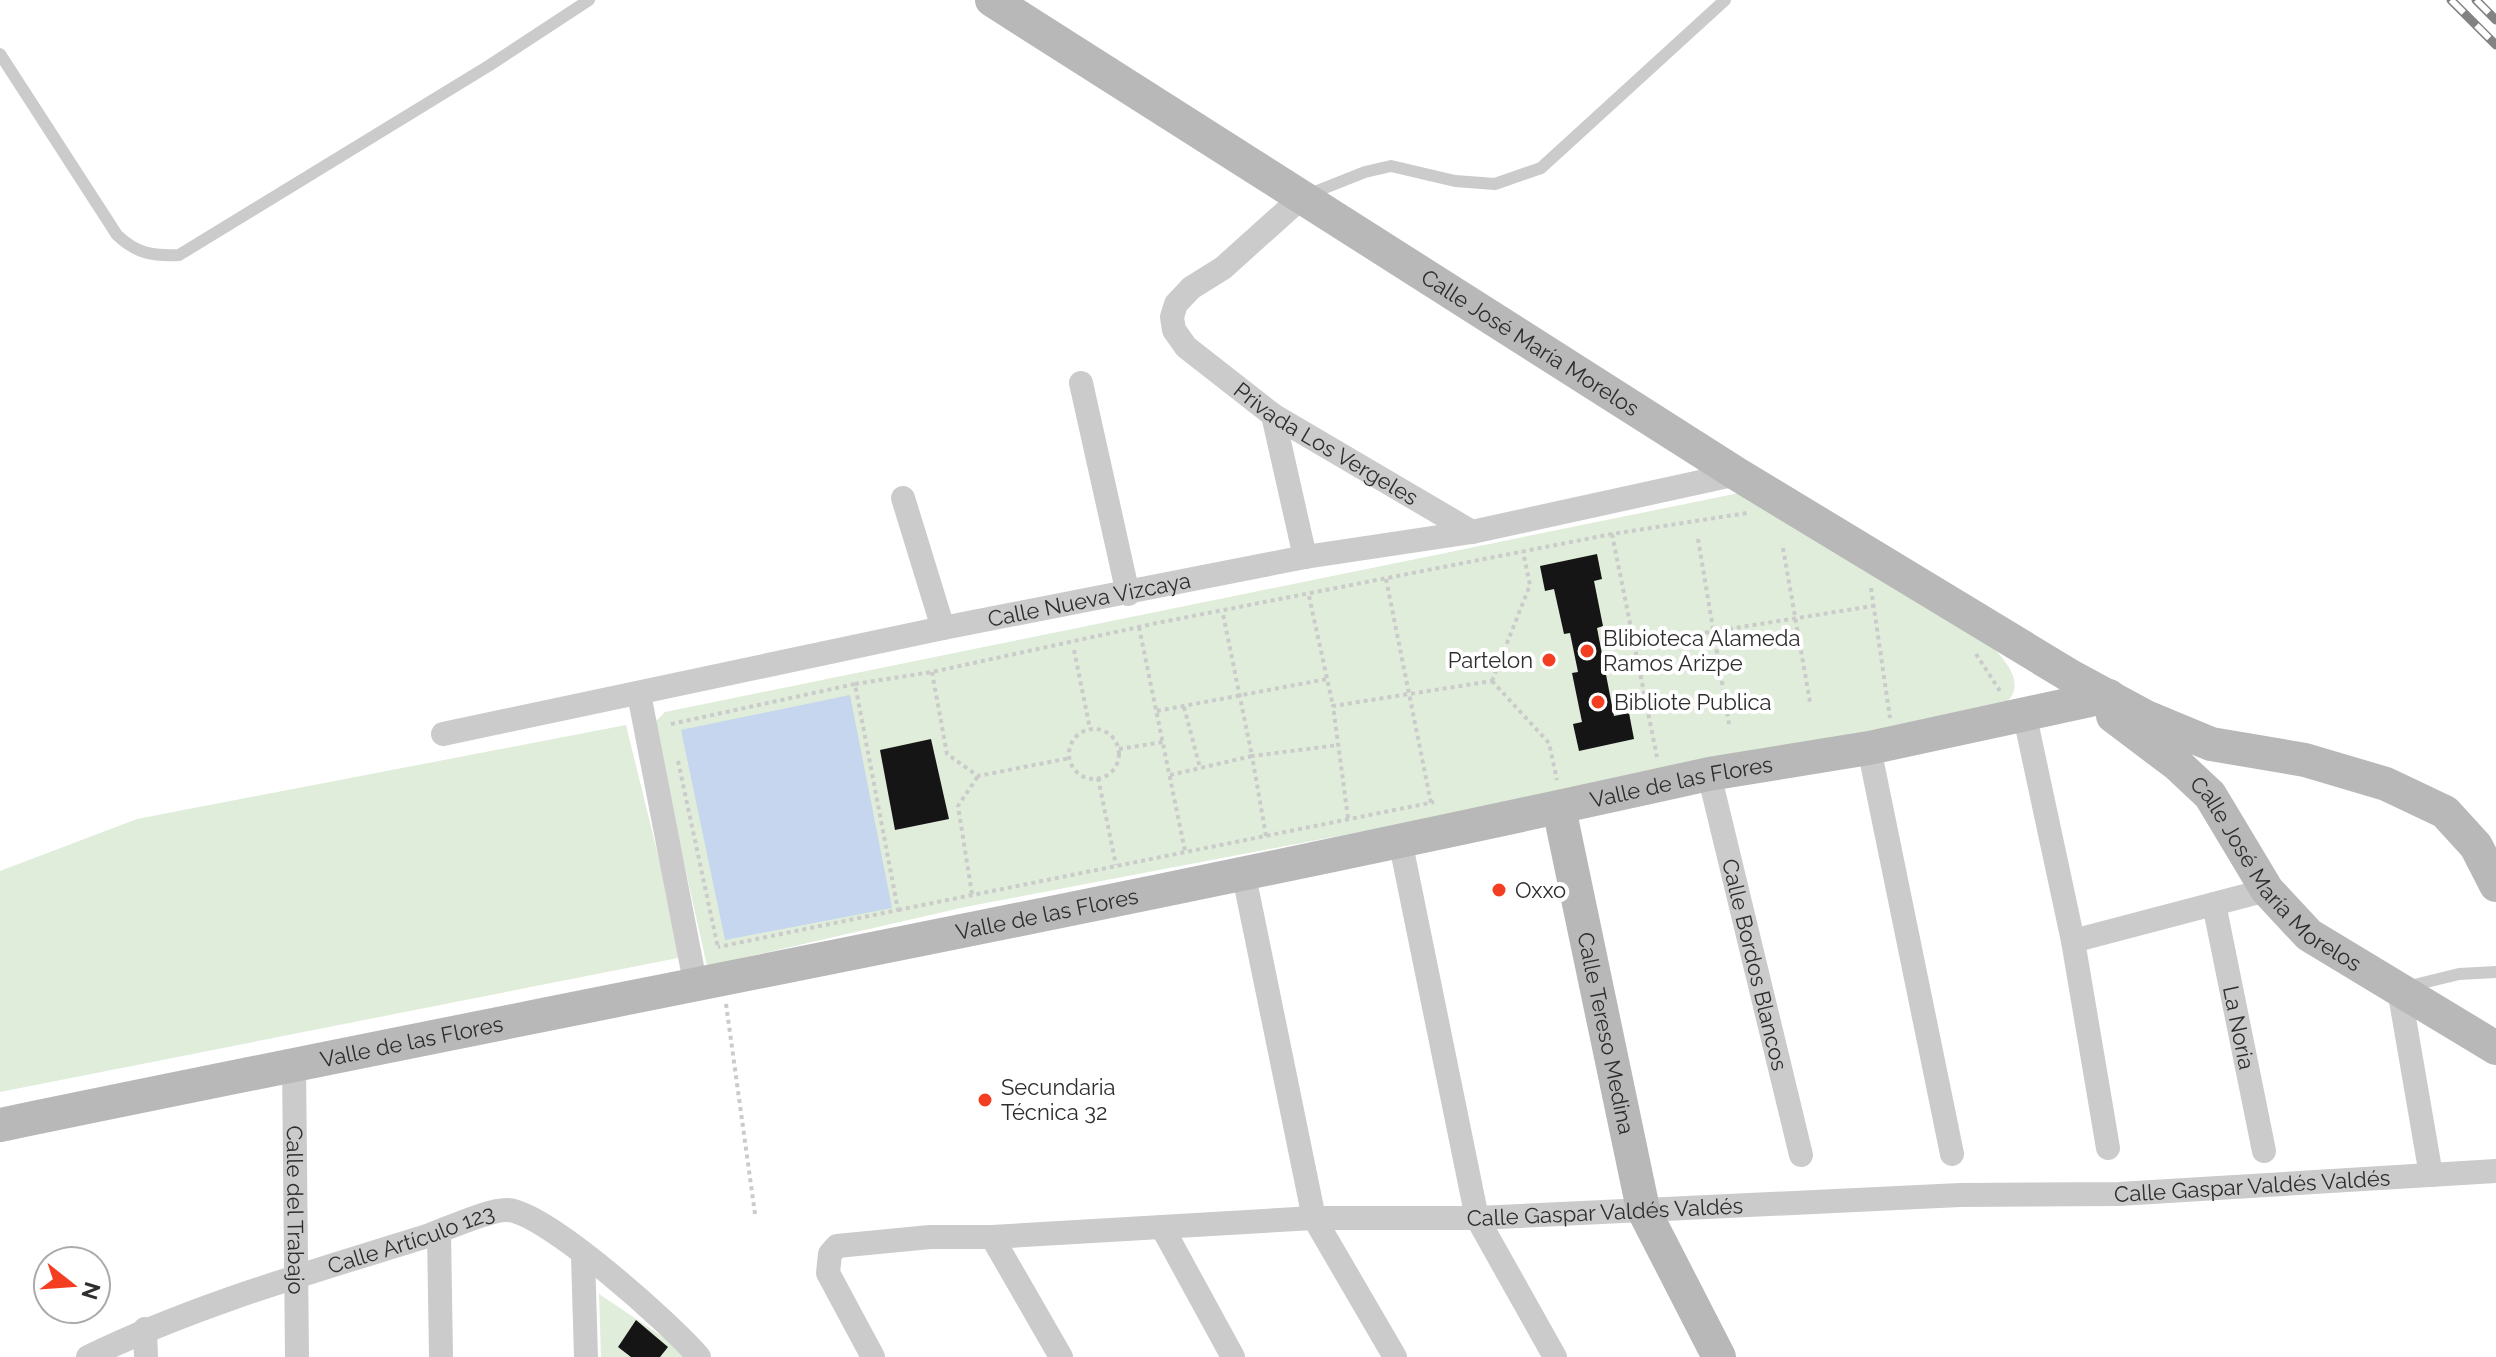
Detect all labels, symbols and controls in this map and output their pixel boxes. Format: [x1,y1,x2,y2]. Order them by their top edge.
street label: Calle José María Morelos [1416,264,1644,421]
street label: Privada Los Vergeles [1229,376,1423,510]
street label: Calle Nueva Vizcaya [985,567,1193,632]
place label: Blibioteca Alameda Ramos Arizpe [1603,625,1800,676]
marker: Blibioteca Alameda Ramos Arizpe [1578,642,1596,660]
place label: Partelon [1448,647,1533,673]
marker: Partelon [1540,651,1558,669]
place label: Bibliote Publica [1614,689,1772,715]
marker: Bibliote Publica [1589,693,1607,711]
street label: Valle de las Flores [1587,751,1774,813]
street label: Calle José María Morelos [2185,771,2366,977]
street label: Calle Bordos Blancos [1717,856,1793,1073]
place label: Oxxo [1515,877,1566,903]
marker: Oxxo [1490,881,1508,899]
street label: Valle de las Flores [953,883,1141,945]
street label: Calle Tereso Medina [1572,930,1640,1137]
street label: La Noria [2218,983,2260,1072]
street label: Valle de las Flores [318,1010,505,1072]
place label: Secundaria Técnica 32 [1001,1074,1115,1125]
marker: Secundaria Técnica 32 [976,1091,994,1109]
street label: Calle del Trabajo [282,1125,309,1295]
street label: Calle Gaspar Valdés Valdés [2113,1164,2391,1207]
street label: Calle Gaspar Valdés Valdés [1467,1192,1744,1231]
street label: Calle Artículo 123 [324,1199,497,1279]
north arrow [32,1245,112,1325]
text: N [76,1279,106,1303]

